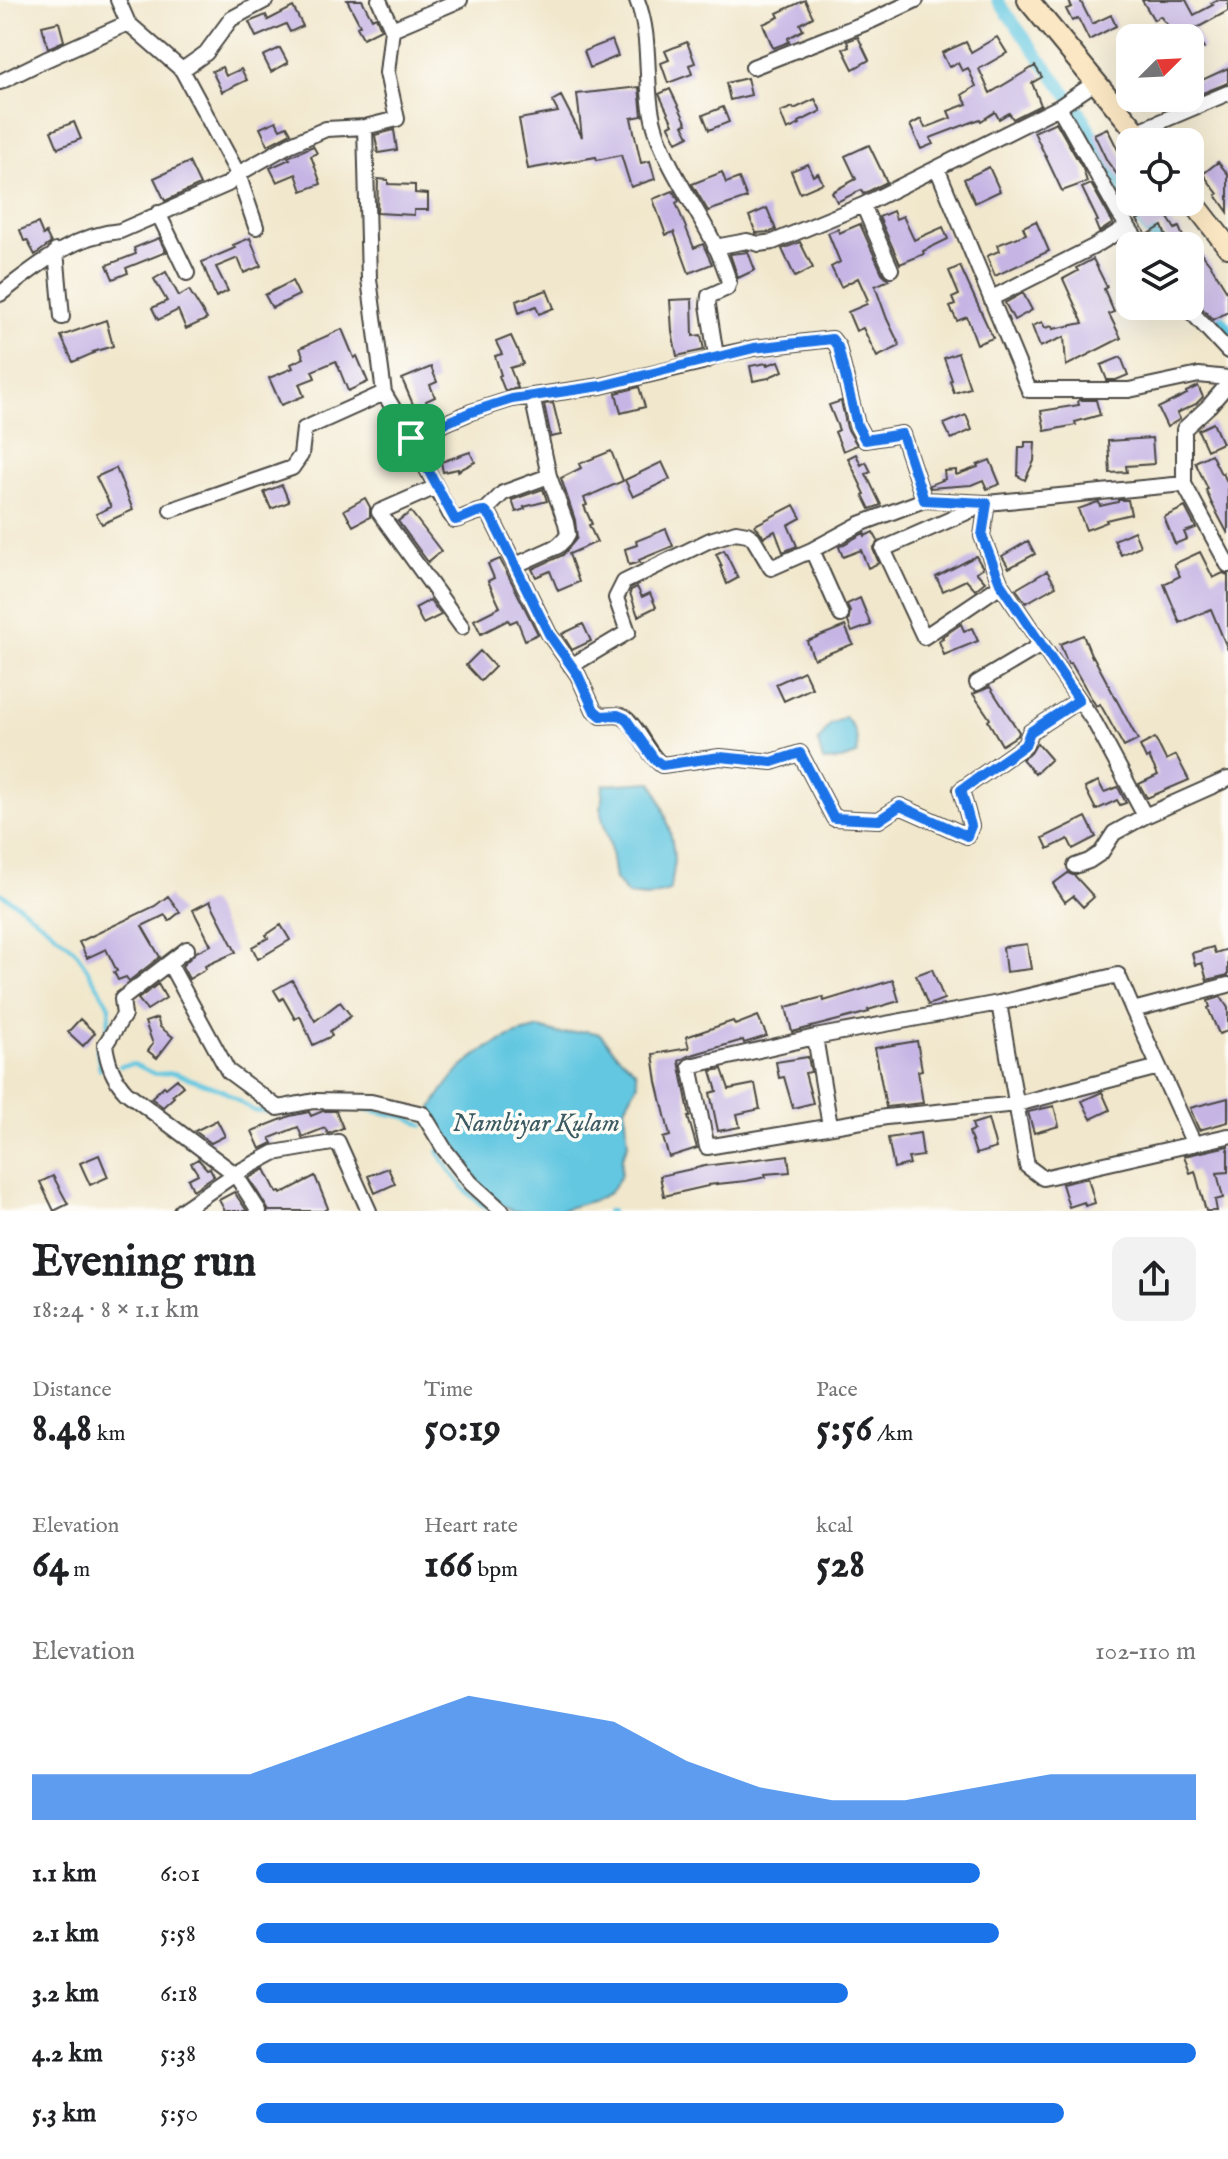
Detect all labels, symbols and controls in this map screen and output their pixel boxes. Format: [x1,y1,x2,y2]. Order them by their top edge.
north arrow [1116,24,1204,112]
map controls [1116,24,1204,320]
button: locate [1116,128,1204,216]
button: layers [1116,232,1204,320]
pin [377,404,445,472]
icon: arrive [389,416,433,460]
water label: Nambiyar Kulam [452,1107,620,1140]
text: Evening run [32,1235,256,1291]
button: share [1112,1237,1196,1321]
text: 18:24 · 8 × 1.1 km [32,1293,199,1326]
text: Distance [32,1376,112,1404]
text: Time [424,1376,473,1404]
text: Pace [816,1376,858,1404]
text: 8.48 [32,1404,92,1455]
text: 50:19 [424,1404,501,1455]
text: 5:56 [816,1404,872,1455]
text: km [92,1420,125,1448]
text: /km [872,1420,913,1448]
text: Elevation [32,1512,119,1540]
text: Heart rate [424,1512,518,1540]
text: kcal [816,1512,853,1540]
text: 64 [32,1540,68,1591]
text: 166 [424,1540,473,1591]
text: 528 [816,1540,865,1591]
text: m [68,1556,90,1584]
text: bpm [473,1556,518,1584]
text: Elevation [32,1635,135,1668]
text: 102–110 m [1095,1635,1196,1668]
text: 1.1 km [32,1857,97,1890]
text: 6:01 [160,1857,200,1890]
text: 2.1 km [32,1917,99,1950]
text: 5:58 [160,1917,196,1950]
text: 3.2 km [32,1977,99,2010]
text: 6:18 [160,1977,198,2010]
text: 4.2 km [32,2037,103,2070]
text: 5:38 [160,2037,196,2070]
text: 5.3 km [32,2097,96,2130]
text: 5:50 [160,2097,198,2130]

